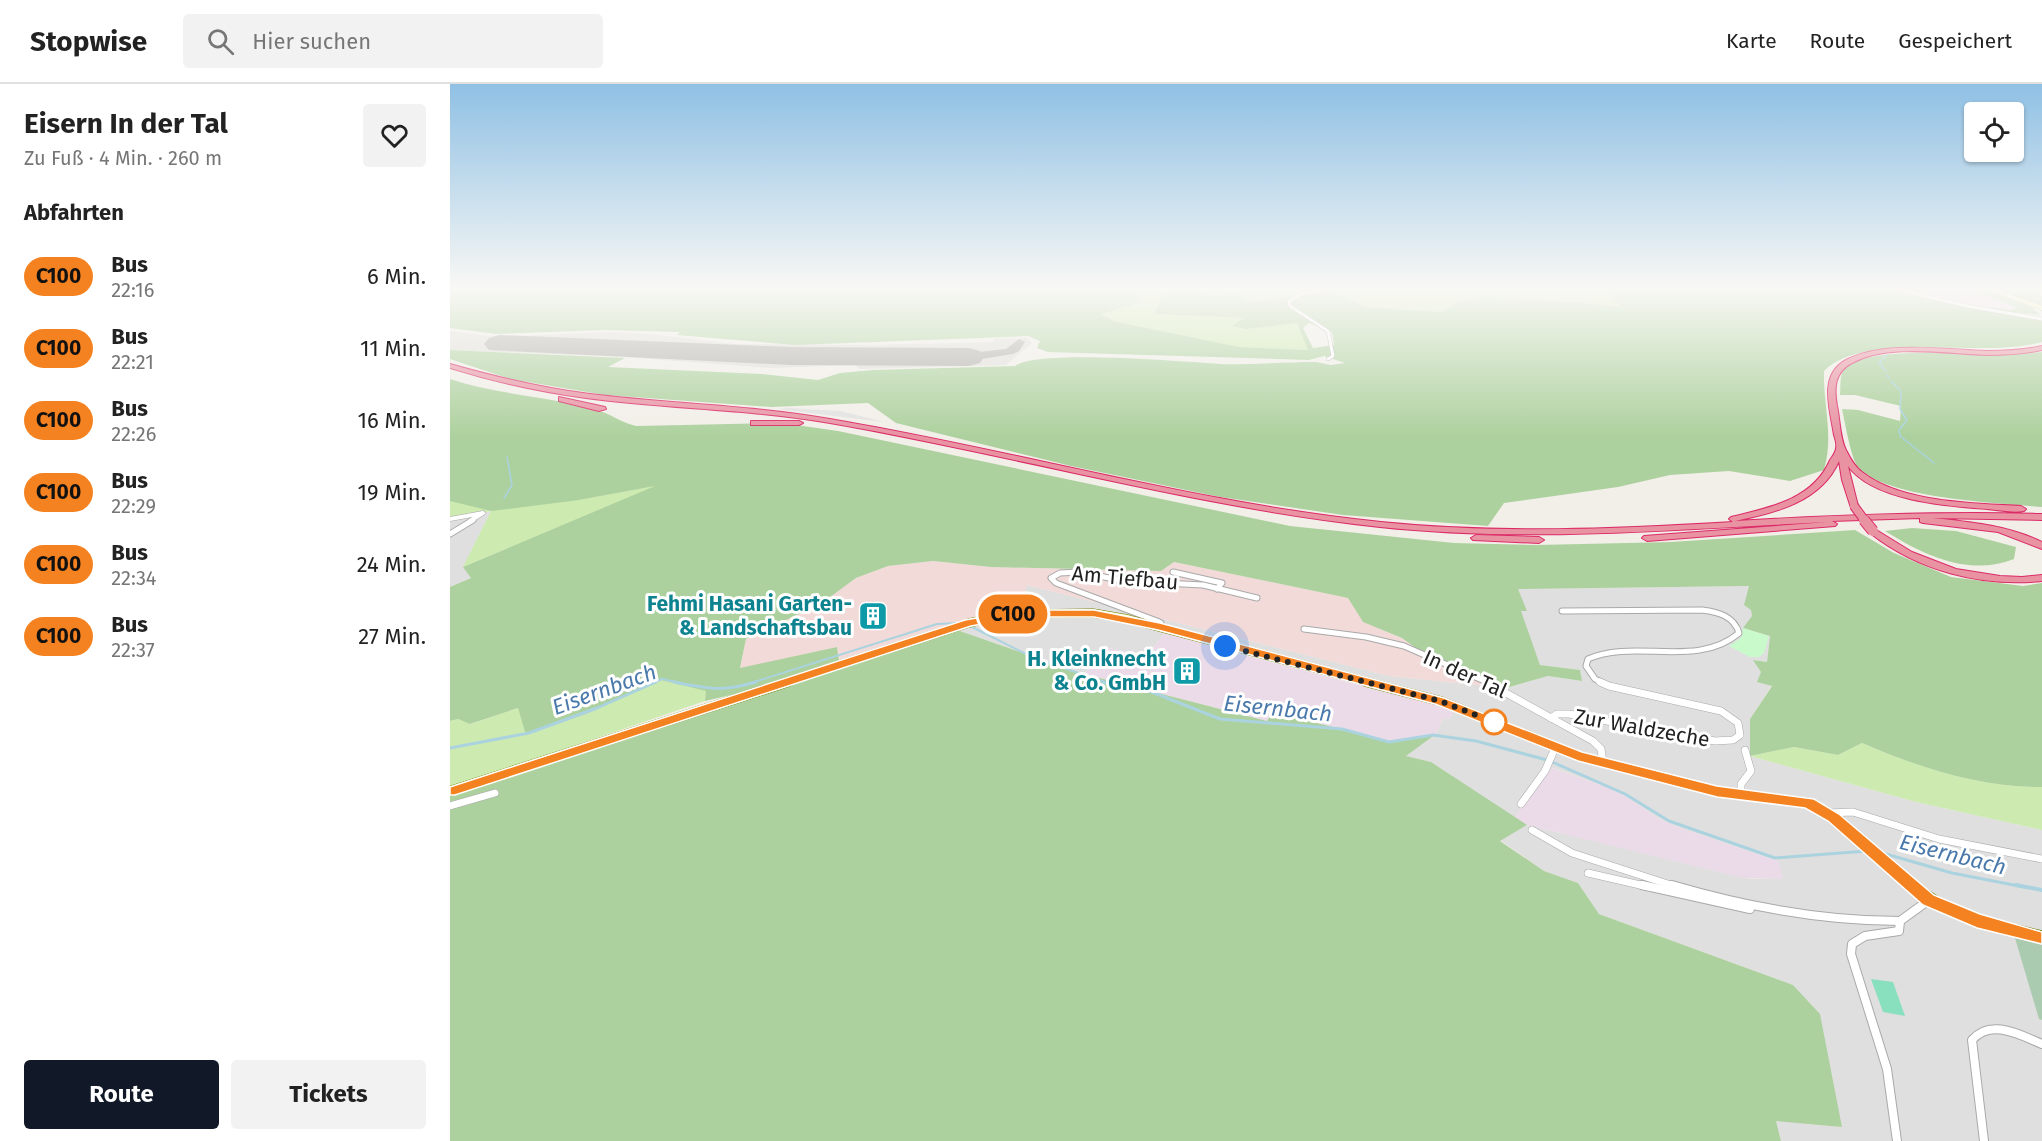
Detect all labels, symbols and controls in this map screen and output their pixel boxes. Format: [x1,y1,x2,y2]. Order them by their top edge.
search box [183,14,603,68]
text: Stopwise [30,25,147,58]
icon: search [204,25,237,58]
text: Hier suchen [252,28,371,55]
text: Karte [1726,28,1777,54]
text: Route [1810,28,1865,54]
text: Gespeichert [1898,28,2012,54]
map controls [1964,102,2024,162]
button: locate [1964,102,2024,162]
button: heart [363,104,426,167]
text: Eisern In der Tal [24,107,228,140]
text: Zu Fuß · 4 Min. · 260 m [24,146,222,170]
text: Abfahrten [24,199,124,226]
text: Bus [111,251,148,278]
text: C100 [36,263,81,289]
text: 6 Min. [367,263,426,290]
text: 22:16 [111,278,154,302]
text: Bus [111,323,148,350]
text: C100 [36,335,81,361]
text: 11 Min. [360,335,426,362]
text: 22:21 [111,350,154,374]
text: Bus [111,395,148,422]
text: C100 [36,407,81,433]
text: 16 Min. [357,407,426,434]
text: 22:26 [111,422,156,446]
text: Bus [111,467,148,494]
text: C100 [36,479,81,505]
text: 19 Min. [358,479,426,506]
text: 22:29 [111,494,156,518]
text: Bus [111,539,148,566]
text: C100 [36,551,81,577]
text: 24 Min. [357,551,426,578]
street label: Am Tiefbau [1071,560,1179,596]
text: 22:34 [111,566,156,590]
place label: Fehmi Hasani Garten- & Landschaftsbau [647,591,852,641]
line badge: C100 [971,594,1055,634]
building icon: Fehmi Hasani Garten- & Landschaftsbau [857,600,889,632]
text: C100 [990,601,1036,627]
text: Bus [111,611,148,638]
text: C100 [36,623,81,649]
text: 27 Min. [358,623,426,650]
your location [1210,631,1240,661]
text: 22:37 [111,638,155,662]
street label: In der Tal [1419,644,1511,704]
place label: H. Kleinknecht & Co. GmbH [1027,646,1167,696]
building icon: H. Kleinknecht & Co. GmbH [1171,655,1203,687]
water label: Eisernbach [548,658,660,721]
water label: Eisernbach [1222,689,1333,728]
street label: Zur Waldzeche [1572,703,1712,753]
unlabelled marker [1481,709,1507,735]
water label: Eisernbach [1897,828,2009,881]
button: Route [24,1060,219,1129]
button: Tickets [231,1060,426,1129]

